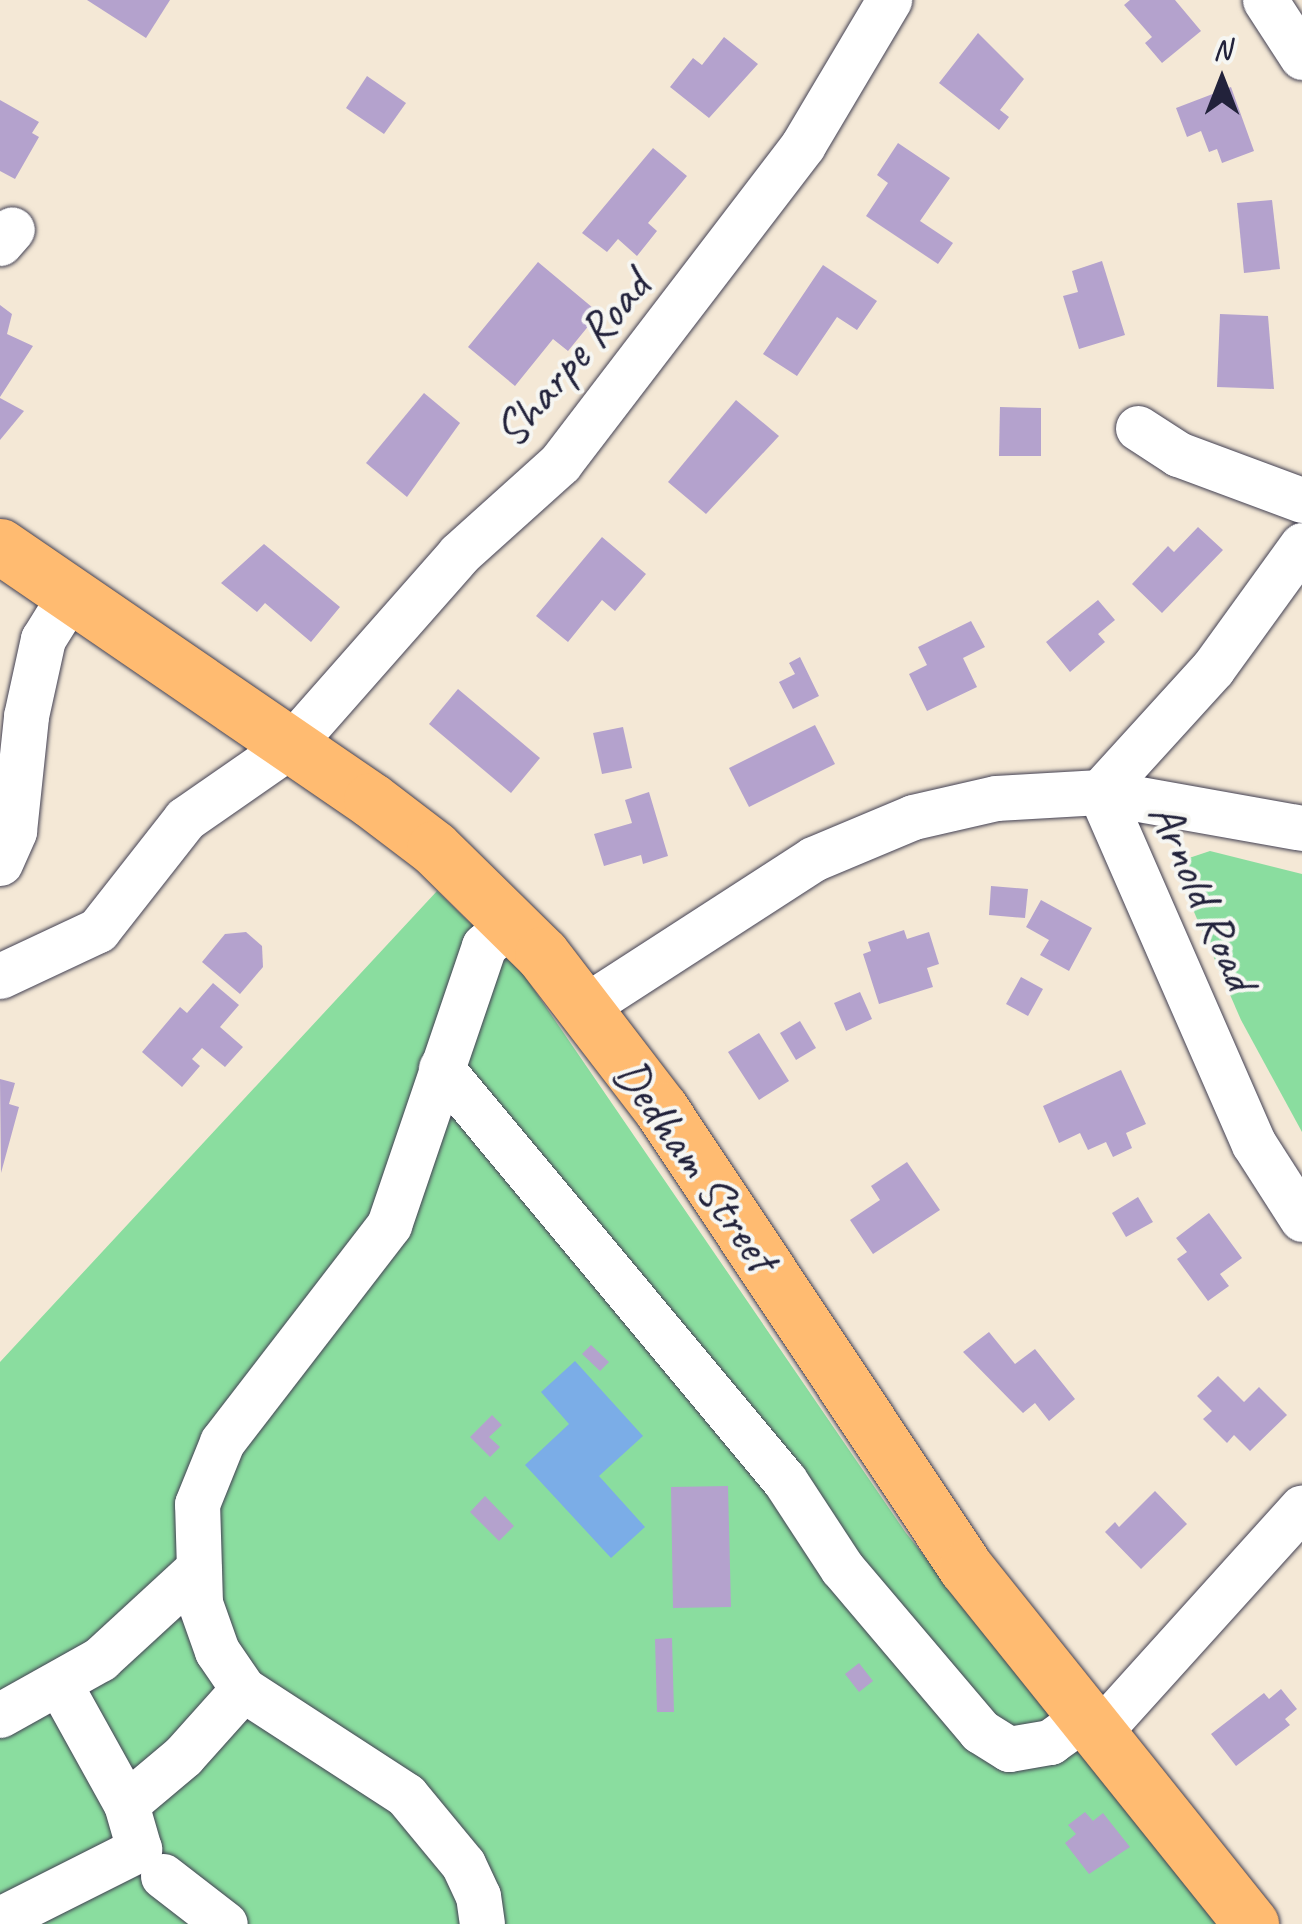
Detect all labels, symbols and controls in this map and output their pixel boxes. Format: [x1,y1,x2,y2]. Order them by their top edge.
north arrow [1172,30,1272,130]
text: N [1213,32,1231,67]
street label: Sharpe Road [482,260,662,458]
street label: Arnold Road [1136,794,1270,998]
street label: Dedham Street [602,1047,790,1283]

